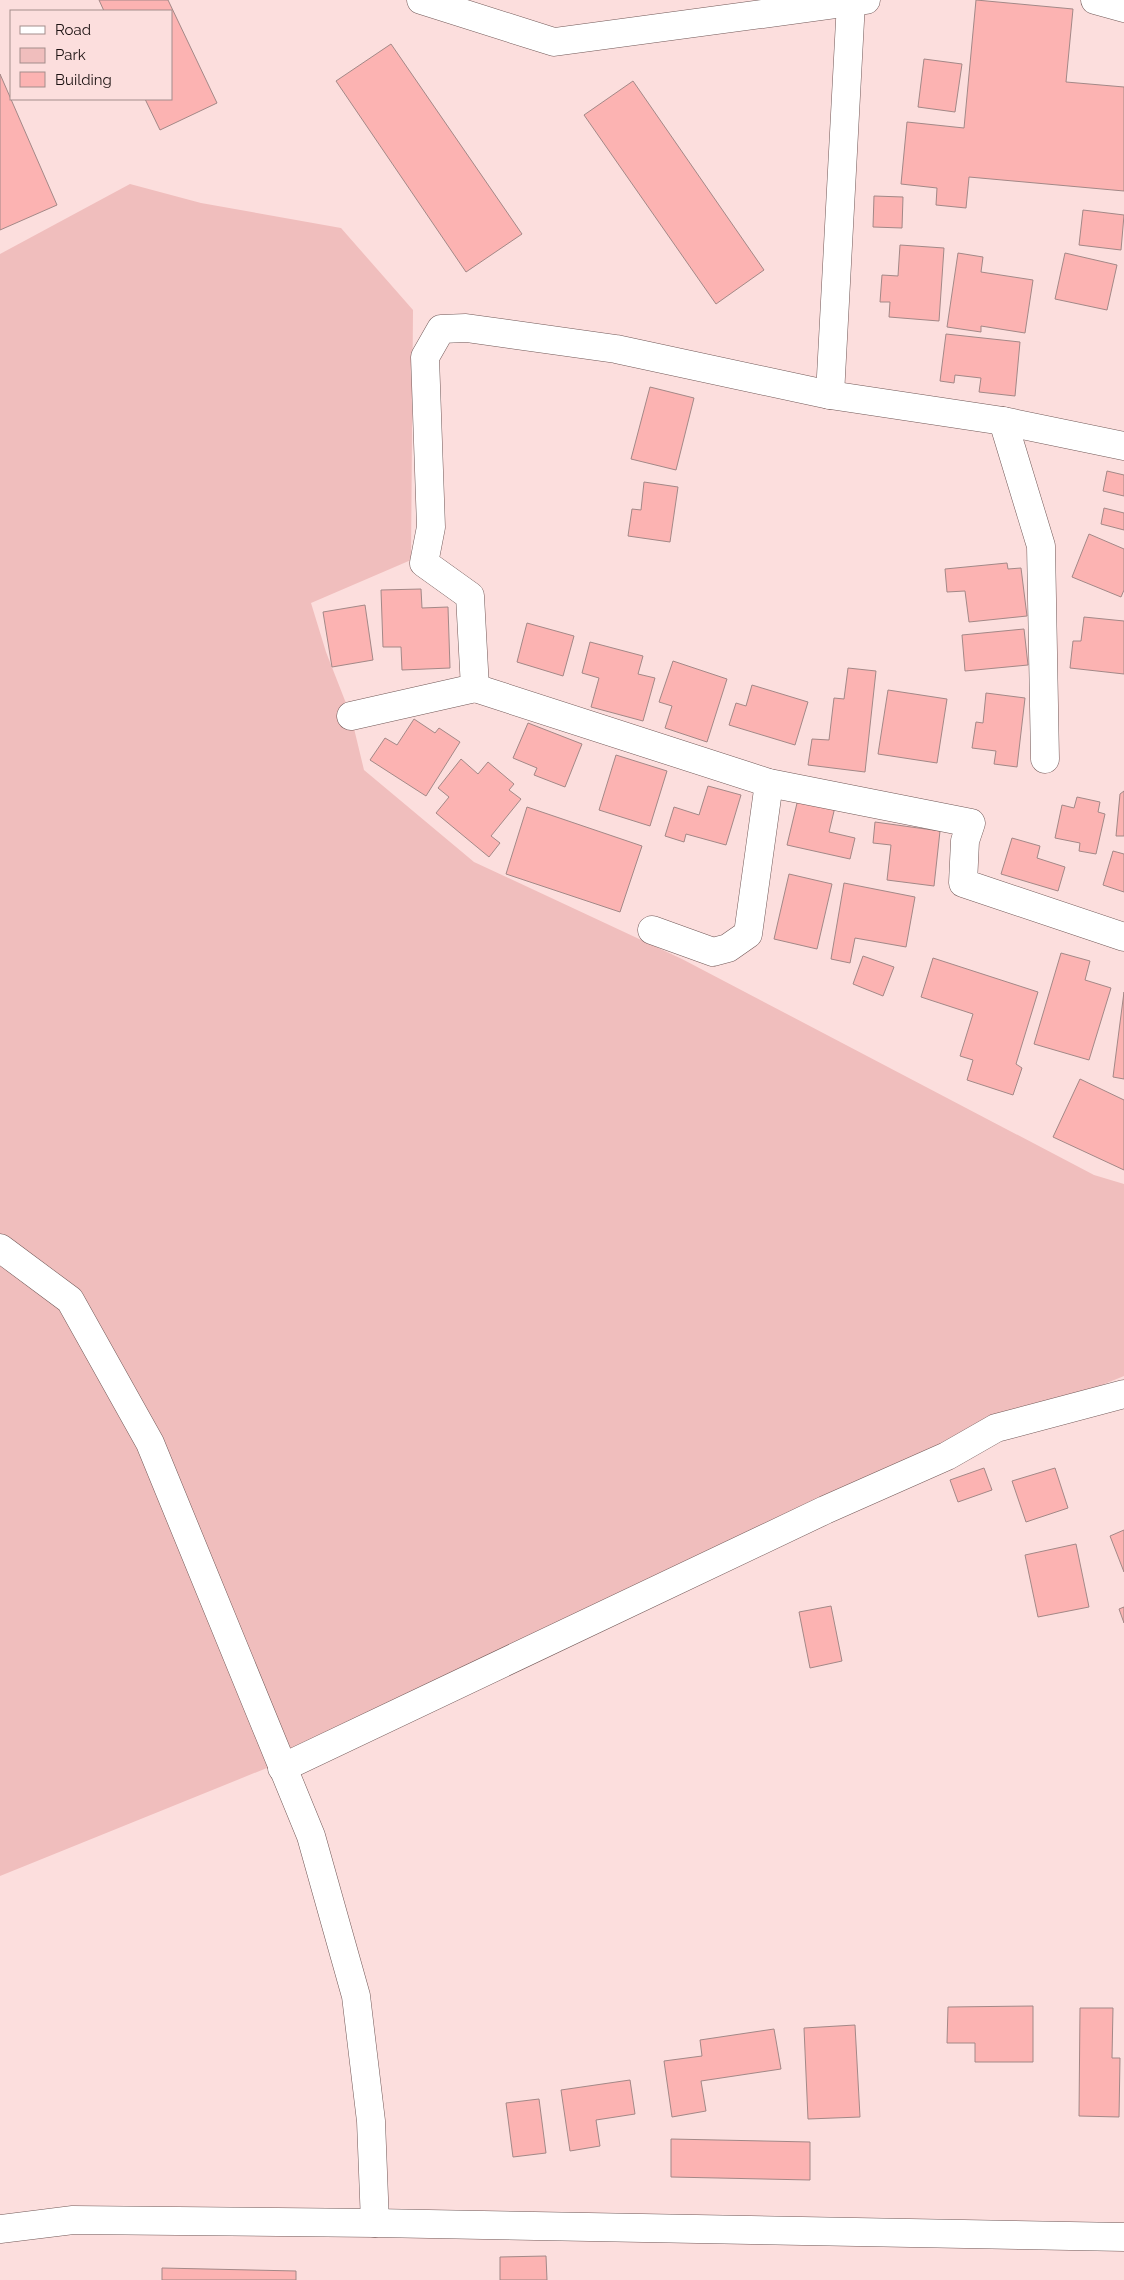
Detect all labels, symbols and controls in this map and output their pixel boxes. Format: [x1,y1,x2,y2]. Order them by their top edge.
legend [10,10,172,100]
text: Road [55,21,91,39]
text: Park [55,46,86,64]
text: Building [55,71,112,89]

